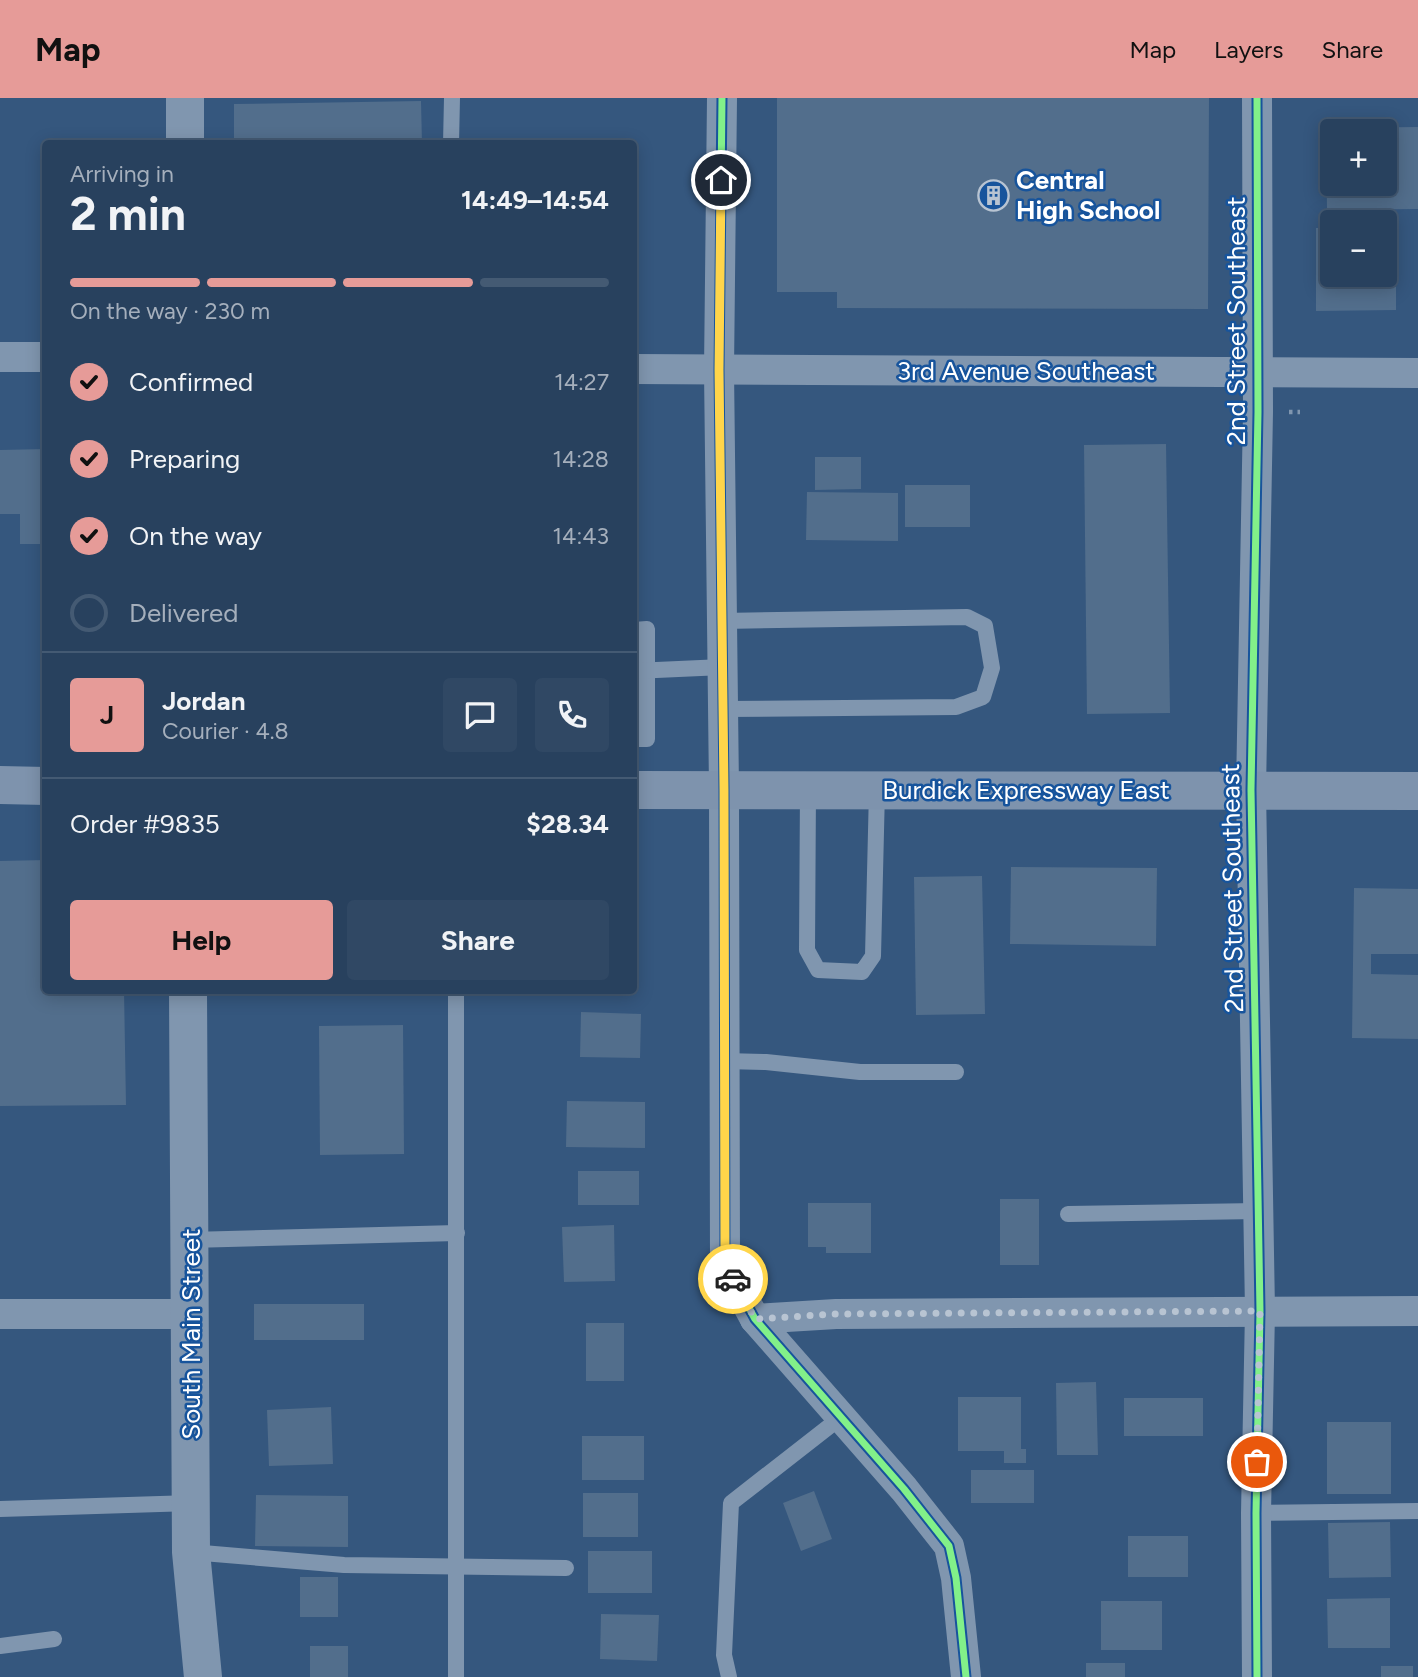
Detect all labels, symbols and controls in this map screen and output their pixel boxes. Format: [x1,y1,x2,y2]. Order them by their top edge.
text: Map [35,30,101,69]
text: Map [1129,35,1176,64]
text: Layers [1214,35,1283,64]
text: Share [1321,35,1383,64]
map controls [1320,119,1397,287]
button: + [1320,119,1397,196]
pin [691,150,751,210]
text: Arriving in [70,160,174,188]
icon: home [702,161,740,199]
place label: Central High School [1016,164,1160,226]
building icon: Central High School [976,178,1010,212]
text: 14:49–14:54 [461,184,609,216]
text: 2 min [70,186,186,242]
street label: 2nd Street Southeast [1220,196,1252,446]
button: − [1320,210,1397,287]
text: On the way · 230 m [70,297,270,325]
street label: 3rd Avenue Southeast [897,355,1155,387]
icon: check [70,363,108,401]
text: Confirmed [129,366,253,398]
text: 14:27 [554,368,609,396]
icon: check [70,440,108,478]
text: Preparing [129,443,240,475]
text: 14:28 [552,445,609,473]
icon: check [70,517,108,555]
text: On the way [129,520,262,552]
text: 14:43 [553,522,609,550]
text: Delivered [129,597,238,629]
button: chat [443,678,517,752]
button: phone [535,678,609,752]
text: Jordan [162,685,245,717]
text: J [100,699,114,731]
text: Courier · 4.8 [162,717,289,745]
street label: 2nd Street Southeast [1214,763,1250,1013]
street label: Burdick Expressway East [882,774,1170,806]
text: Order #9835 [70,808,220,840]
text: $28.34 [526,808,609,840]
button: Help [70,900,333,980]
button: Share [347,900,609,980]
street label: South Main Street [175,1228,207,1440]
courier [698,1244,768,1314]
icon: car [714,1260,752,1298]
pin [1227,1432,1287,1492]
icon: bag [1238,1443,1276,1481]

